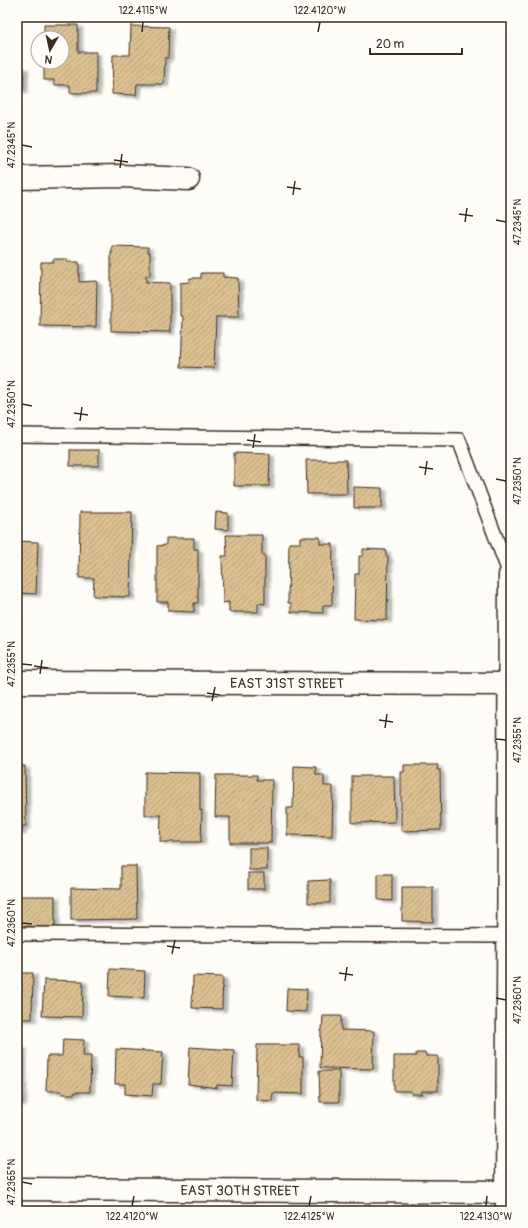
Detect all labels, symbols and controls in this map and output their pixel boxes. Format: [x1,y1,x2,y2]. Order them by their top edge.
text: 122.4115°W [118,5,168,17]
text: 122.4120°W [294,5,347,17]
north arrow [30,30,70,70]
scale bar [370,30,462,56]
text: 20 m [376,37,405,52]
text: N [43,52,53,66]
text: 47.2345°N [6,122,18,168]
text: 47.2345°N [512,199,524,245]
text: 47.2350°N [6,380,18,428]
text: 47.2350°N [512,457,524,505]
text: 47.2355°N [6,641,18,687]
street label: EAST 31ST STREET [230,674,344,692]
text: 47.2355°N [512,717,524,763]
text: 47.2360°N [6,899,18,947]
text: 47.2360°N [512,976,524,1024]
text: 47.2365°N [6,1158,18,1205]
street label: EAST 30TH STREET [181,1181,300,1199]
text: 122.4120°W [106,1211,159,1223]
text: 122.4125°W [284,1211,335,1223]
text: 122.4130°W [460,1211,513,1223]

